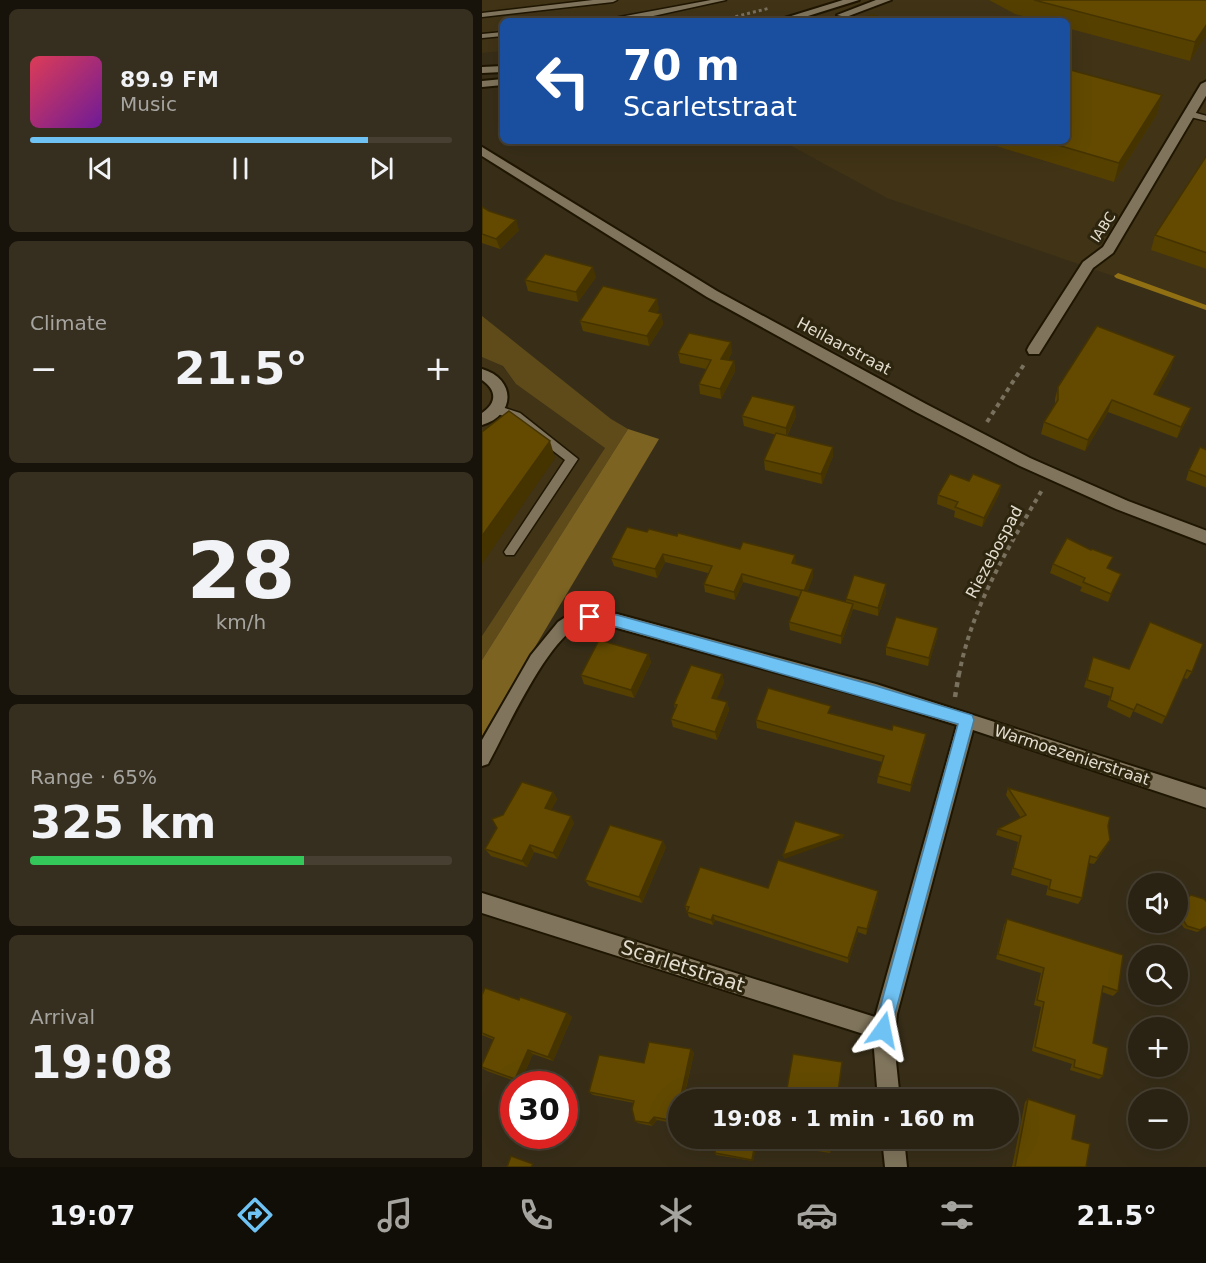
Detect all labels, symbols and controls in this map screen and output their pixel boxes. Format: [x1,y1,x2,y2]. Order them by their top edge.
text: 70 m [623,41,740,90]
icon: left [524,42,602,120]
text: 89.9 FM [120,67,219,92]
text: Scarletstraat [623,91,797,122]
text: Music [120,92,177,116]
icon: previous [84,152,117,185]
icon: pause [224,152,257,185]
icon: next [365,152,398,185]
street label: IABC [1087,209,1119,245]
text: Climate [30,311,107,335]
street label: Heilaarstraat [794,313,894,379]
text: 21.5° [174,342,308,395]
text: − [30,349,58,388]
text: + [424,349,452,388]
street label: Riezebospad [962,502,1026,602]
text: 28 [187,526,295,616]
pin [564,591,615,642]
icon: arrive [573,600,606,633]
text: km/h [216,610,266,634]
street label: Warmoezenierstraat [992,721,1152,789]
text: Range · 65% [30,765,157,789]
text: 325 km [30,796,216,849]
map controls [1128,873,1188,1149]
button: sound [1128,873,1188,933]
street label: Scarletstraat [618,935,748,997]
button: search [1128,945,1188,1005]
position arrow [851,998,915,1062]
text: Arrival [30,1005,95,1029]
button: + [1128,1017,1188,1077]
text: 19:08 [30,1036,173,1089]
speed limit sign: 30 [500,1071,578,1149]
button: − [1128,1089,1188,1149]
text: 19:08 · 1 min · 160 m [712,1106,975,1131]
icon: directions [234,1194,276,1236]
icon: music [374,1194,416,1236]
icon: phone [515,1194,557,1236]
icon: climate [655,1194,697,1236]
icon: car [796,1194,838,1236]
icon: filters [936,1194,978,1236]
text: 19:07 [49,1200,135,1231]
text: 21.5° [1077,1200,1157,1231]

